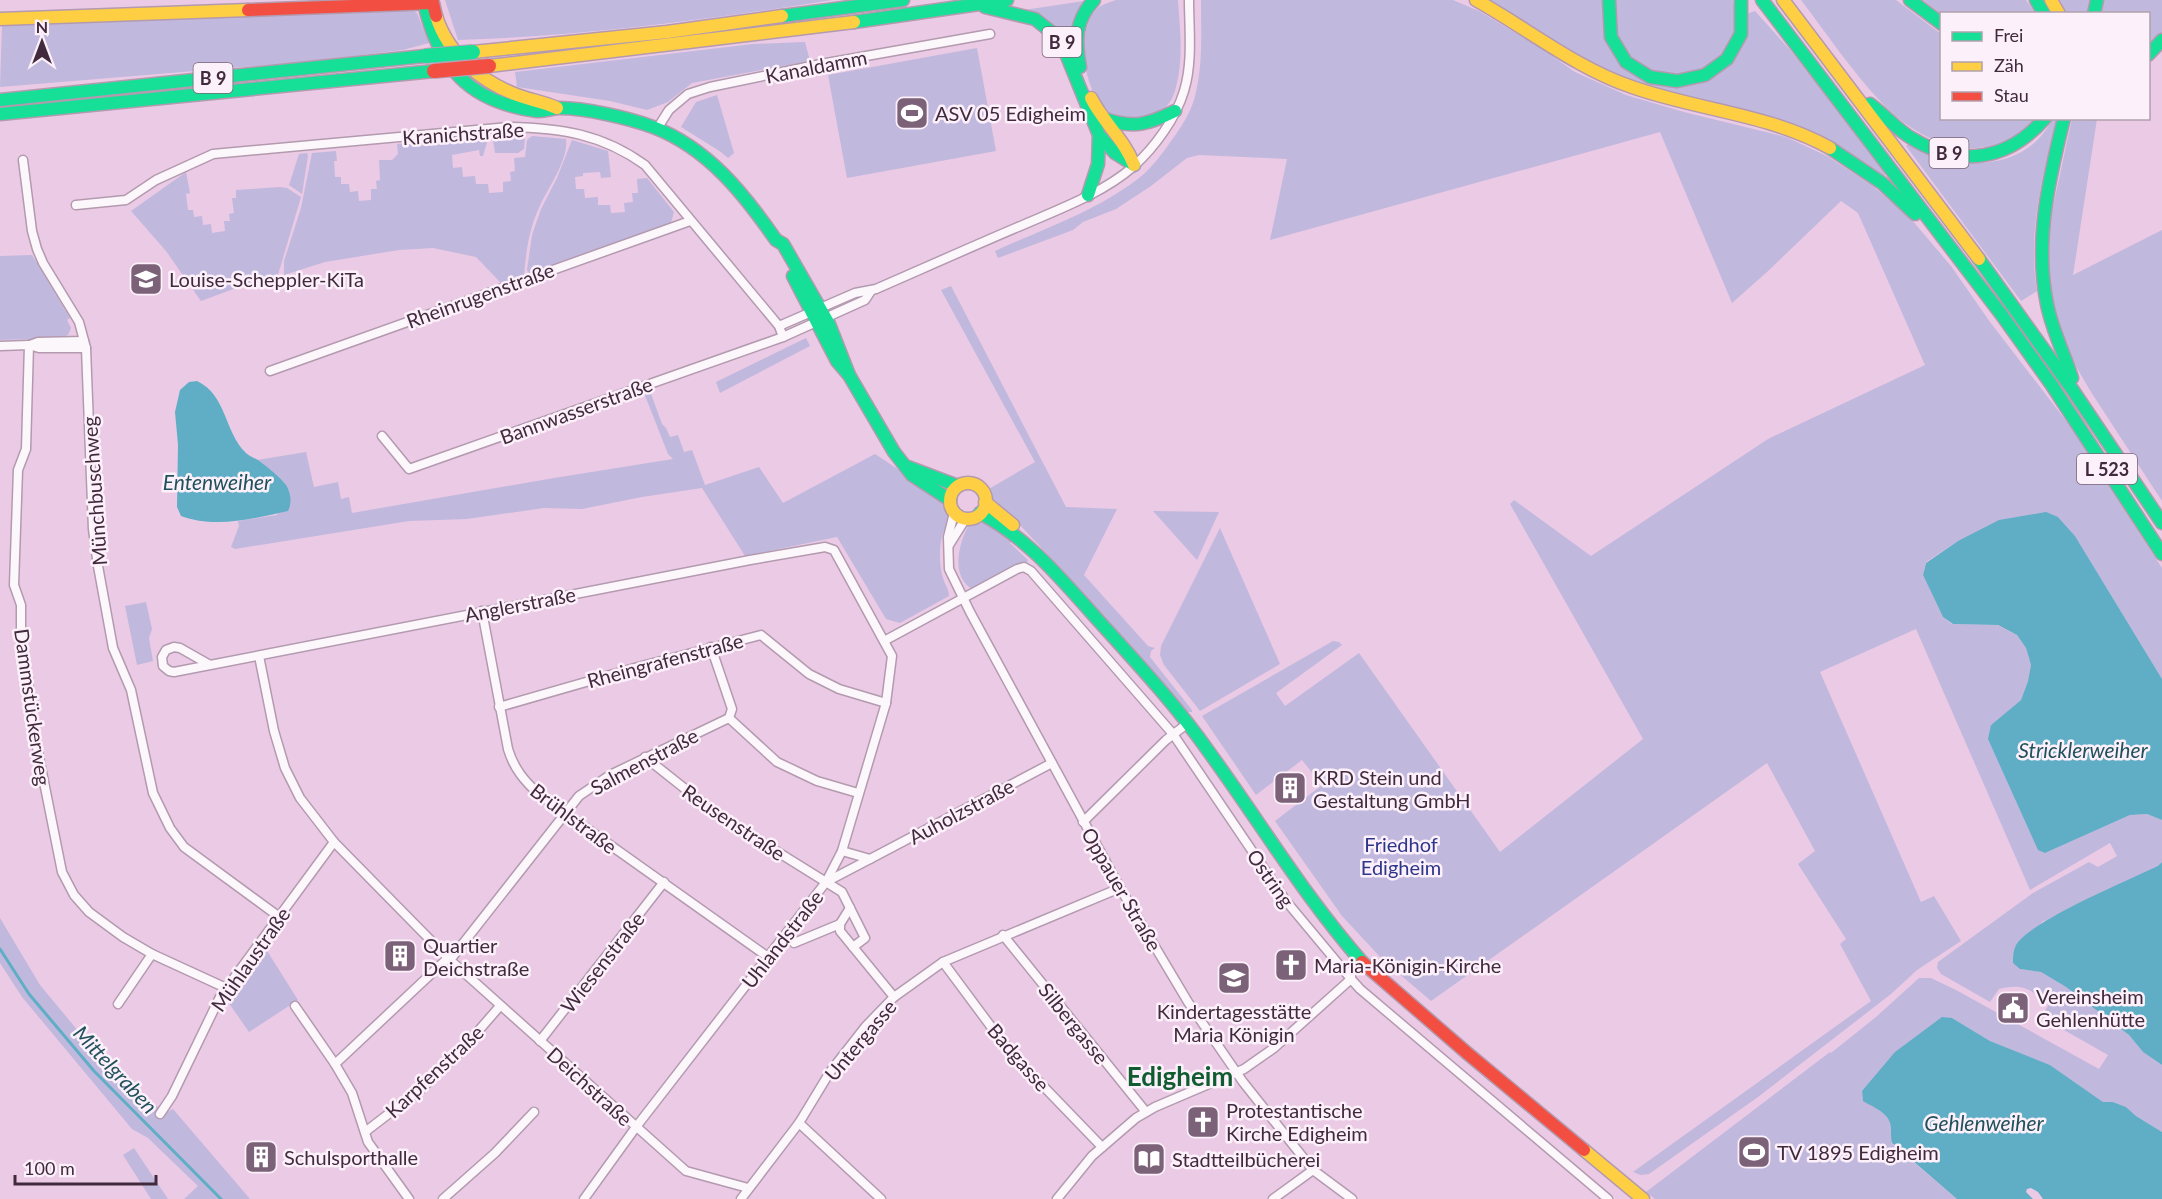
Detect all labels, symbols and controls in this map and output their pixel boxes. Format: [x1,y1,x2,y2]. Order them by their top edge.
north arrow [12,12,72,72]
legend [1940,12,2150,120]
text: N [36,17,48,36]
text: Frei [1994,24,2023,46]
road number: B 9 [1042,27,1082,57]
street label: Kanaldamm [763,44,869,88]
text: Zäh [1994,54,2024,76]
road number: B 9 [194,63,232,93]
text: Stau [1994,84,2029,106]
sports icon: ASV 05 Edigheim [894,95,930,131]
place label: ASV 05 Edigheim [935,101,1086,125]
street label: Kranichstraße [401,117,525,149]
road number: B 9 [1930,138,1968,168]
street label: Rheinrugenstraße [403,257,557,333]
school or university icon: Louise-Scheppler-KiTa [128,261,164,297]
place label: Louise-Scheppler-KiTa [169,267,364,291]
street label: Bannwasserstraße [496,371,656,449]
street label: Münchbuschweg [77,416,111,566]
road number: L 523 [2077,454,2137,484]
water label: Entenweiher [163,469,272,494]
street label: Anglerstraße [462,581,578,627]
street label: Dammstückerweg [10,627,56,787]
street label: Rheingrafenstraße [584,628,746,692]
street label: Salmenstraße [586,723,702,799]
water label: Stricklerweiher [2018,737,2149,762]
place label: KRD Stein und Gestaltung GmbH [1313,765,1471,812]
building icon: KRD Stein und Gestaltung GmbH [1272,770,1308,806]
street label: Auholzstraße [904,773,1018,849]
street label: Brühlstraße [526,778,622,858]
street label: Reusenstraße [678,779,790,865]
street label: Oppauer Straße [1077,823,1167,955]
park label: Friedhof Edigheim [1361,832,1441,879]
street label: Ostring [1242,844,1300,912]
street label: Uhlandstraße [736,885,828,993]
street label: Mühlaustraße [205,902,295,1016]
street label: Wiesenstraße [555,907,649,1017]
place label: Quartier Deichstraße [423,933,529,980]
building icon: Quartier Deichstraße [382,938,418,974]
church icon: Maria-Königin-Kirche [1273,947,1309,983]
place label: Maria-Königin-Kirche [1314,953,1501,977]
school or university icon: Kindertagesstätte Maria Königin [1216,960,1252,996]
street label: Silbergasse [1034,978,1114,1068]
place label: Vereinsheim Gehlenhütte [2036,984,2145,1031]
public building icon: Vereinsheim Gehlenhütte [1995,990,2031,1026]
street label: Untergasse [819,995,901,1085]
place label: Kindertagesstätte Maria Königin [1157,999,1311,1046]
street label: Badgasse [983,1018,1055,1096]
water label: Mittelgraben [69,1020,163,1118]
street label: Karpfenstraße [380,1020,488,1122]
street label: Deichstraße [543,1042,637,1130]
district label: Edigheim [1127,1060,1233,1092]
place label: Protestantische Kirche Edigheim [1226,1098,1368,1145]
church icon: Protestantische Kirche Edigheim [1185,1104,1221,1140]
water label: Gehlenweiher [1924,1110,2045,1135]
sports icon: TV 1895 Edigheim [1736,1134,1772,1170]
building icon: Schulsporthalle [243,1139,279,1175]
place label: TV 1895 Edigheim [1777,1140,1939,1164]
library icon: Stadtteilbücherei [1131,1141,1167,1177]
place label: Schulsporthalle [284,1145,418,1169]
place label: Stadtteilbücherei [1172,1147,1320,1171]
scale bar [15,1148,156,1186]
text: 100 m [24,1157,75,1179]

